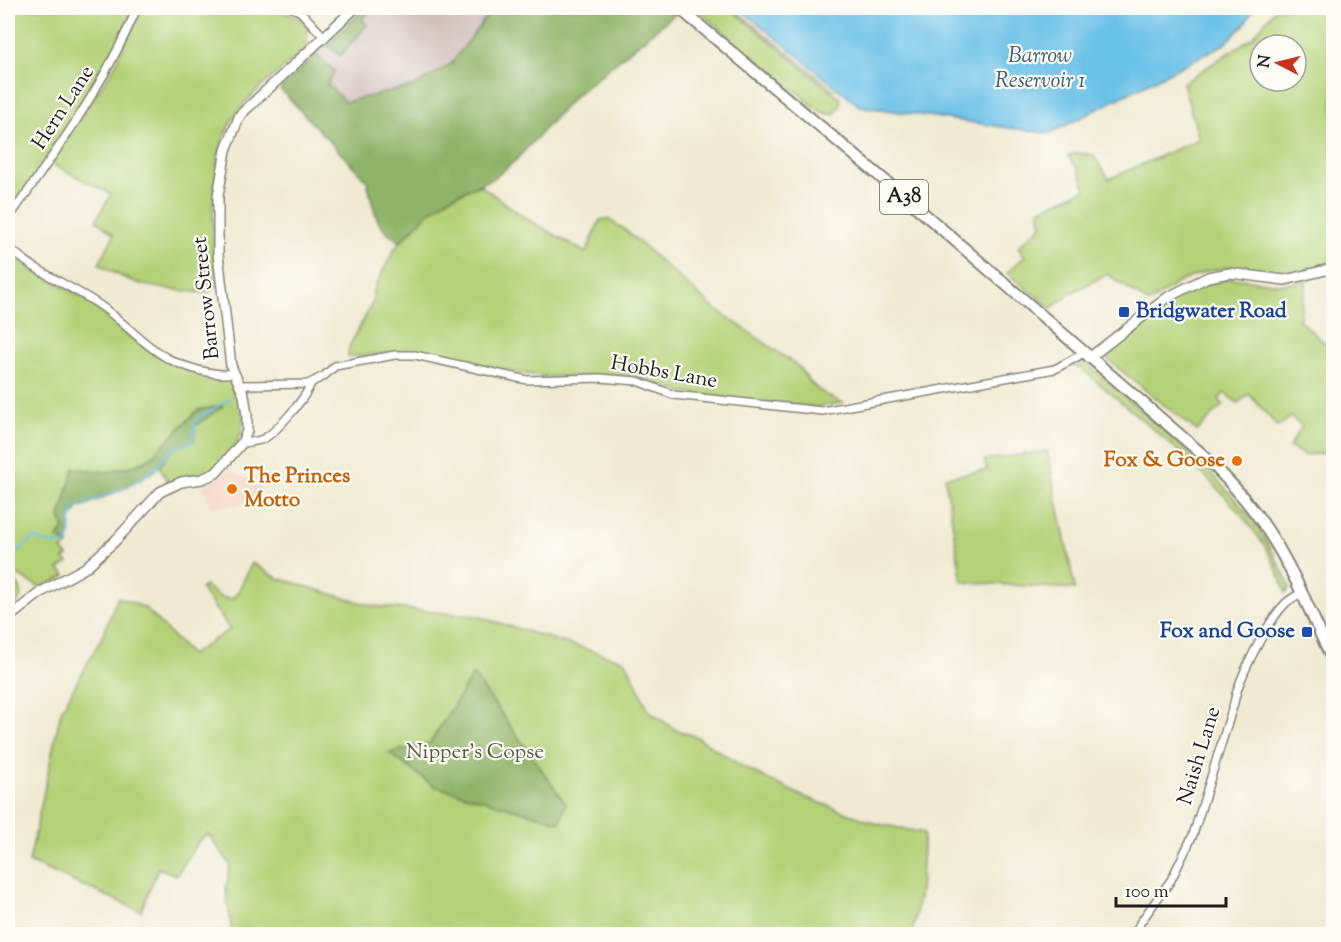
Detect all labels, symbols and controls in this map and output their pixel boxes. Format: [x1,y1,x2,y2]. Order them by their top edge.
north arrow [1248,33,1308,93]
water label: Barrow Reservoir 1 [995,41,1085,98]
text: N [1253,54,1278,69]
street label: Hern Lane [25,60,103,156]
road number: A38 [880,180,928,214]
street label: Barrow Street [186,235,228,361]
place label: Bridgwater Road [1136,297,1287,327]
marker: Bridgwater Road [1117,305,1131,319]
street label: Hobbs Lane [608,349,720,397]
place label: Fox & Goose [1104,446,1225,476]
marker: Fox & Goose [1230,454,1244,468]
place label: The Princes Motto [244,462,350,516]
marker: The Princes Motto [225,482,239,496]
place label: Fox and Goose [1160,617,1295,647]
marker: Fox and Goose [1300,625,1314,639]
street label: Naish Lane [1171,703,1229,809]
park label: Nipper's Copse [406,738,544,768]
scale bar [1116,870,1226,908]
text: 100 m [1125,880,1169,906]

